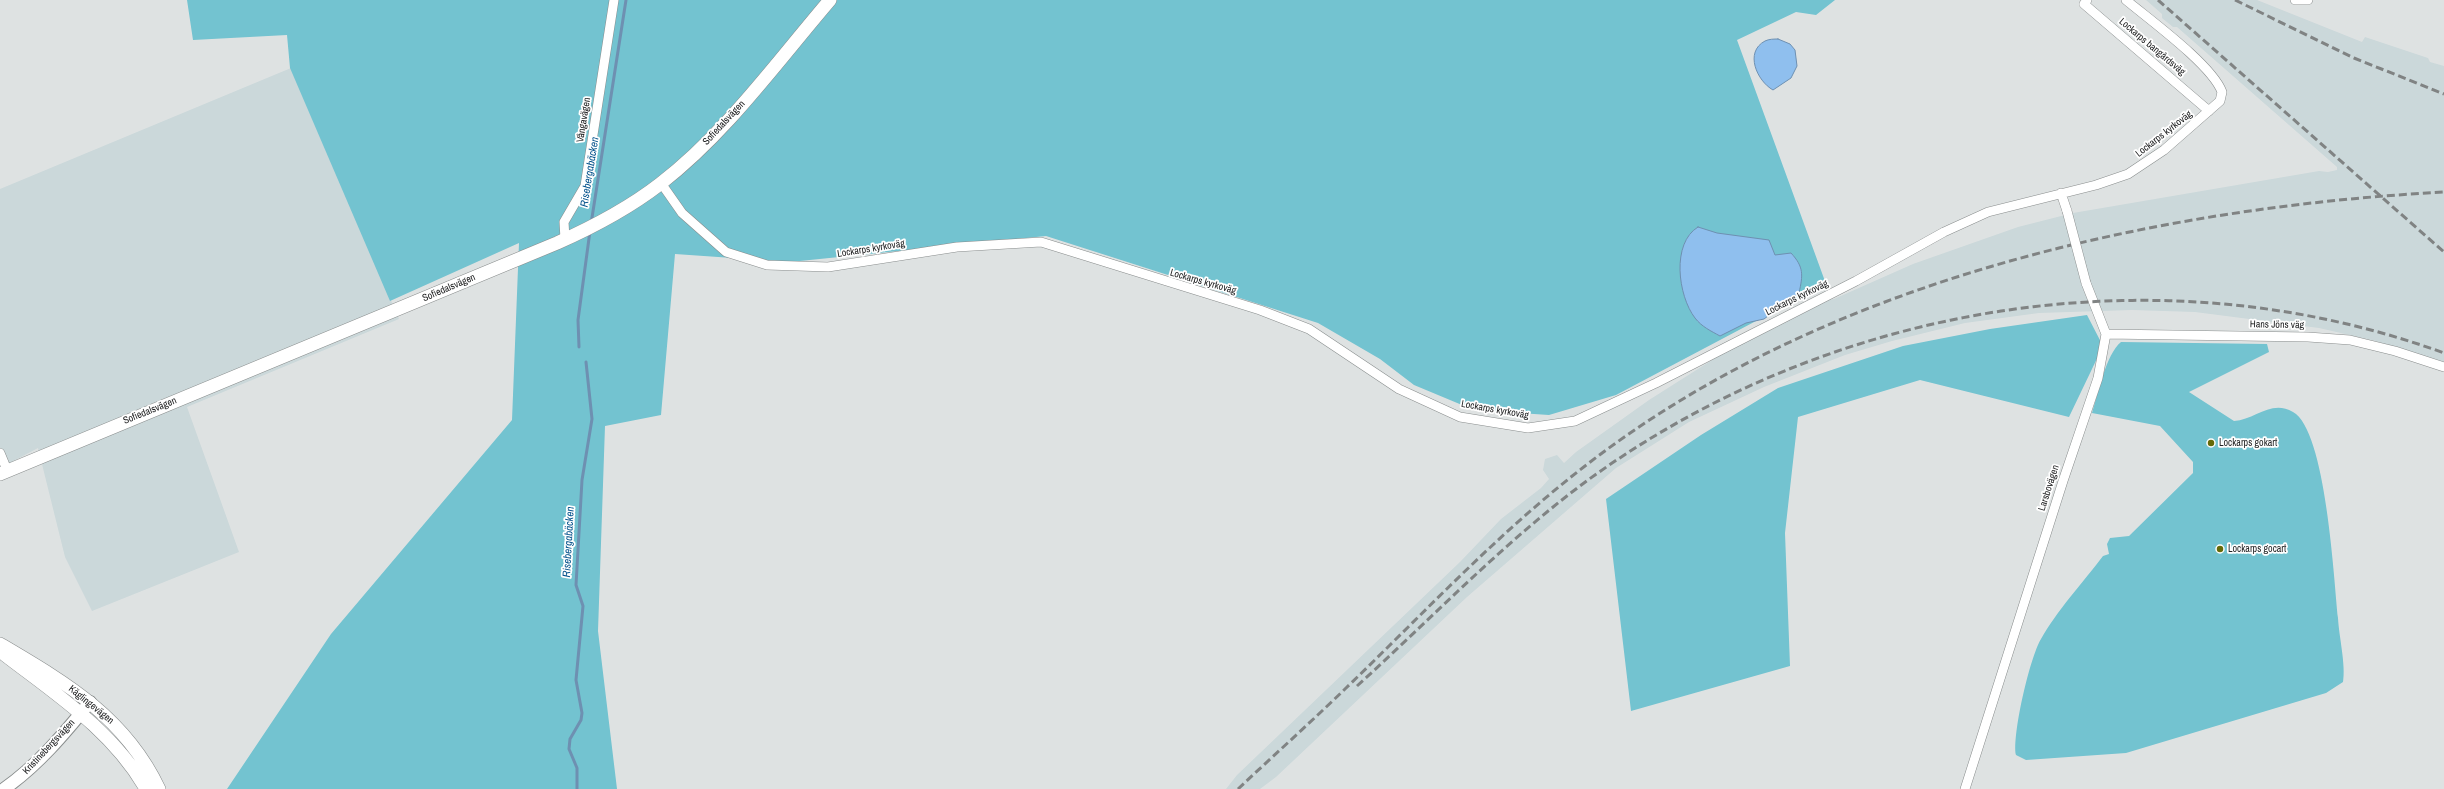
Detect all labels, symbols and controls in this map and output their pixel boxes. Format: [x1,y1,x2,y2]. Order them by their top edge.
street label: Lockarps bangårdsväg [2116,16,2188,78]
street label: Vångavägen [575,97,593,143]
street label: Sofiedalsvägen [700,98,748,148]
street label: Lockarps kyrkoväg [2133,108,2195,160]
water label: Risebergabäcken [578,136,602,208]
street label: Lockarps kyrkoväg [836,238,906,260]
street label: Lockarps kyrkoväg [1168,267,1238,297]
street label: Sofiedalsvägen [421,271,477,305]
street label: Lockarps kyrkoväg [1764,278,1830,318]
street label: Hans Jöns väg [2250,319,2304,331]
street label: Sofiedalsvägen [122,395,178,427]
street label: Lockarps kyrkoväg [1460,398,1530,422]
place label: Lockarps gokart [2219,437,2277,449]
marker: Lockarps gokart [2206,438,2216,448]
street label: Larsbovägen [2036,464,2062,512]
water label: Risebergabäcken [561,506,577,578]
place label: Lockarps gocart [2228,543,2286,555]
marker: Lockarps gocart [2215,544,2225,554]
street label: Käglingevägen [66,683,116,727]
street label: Kristinebergsvägen [20,717,78,777]

